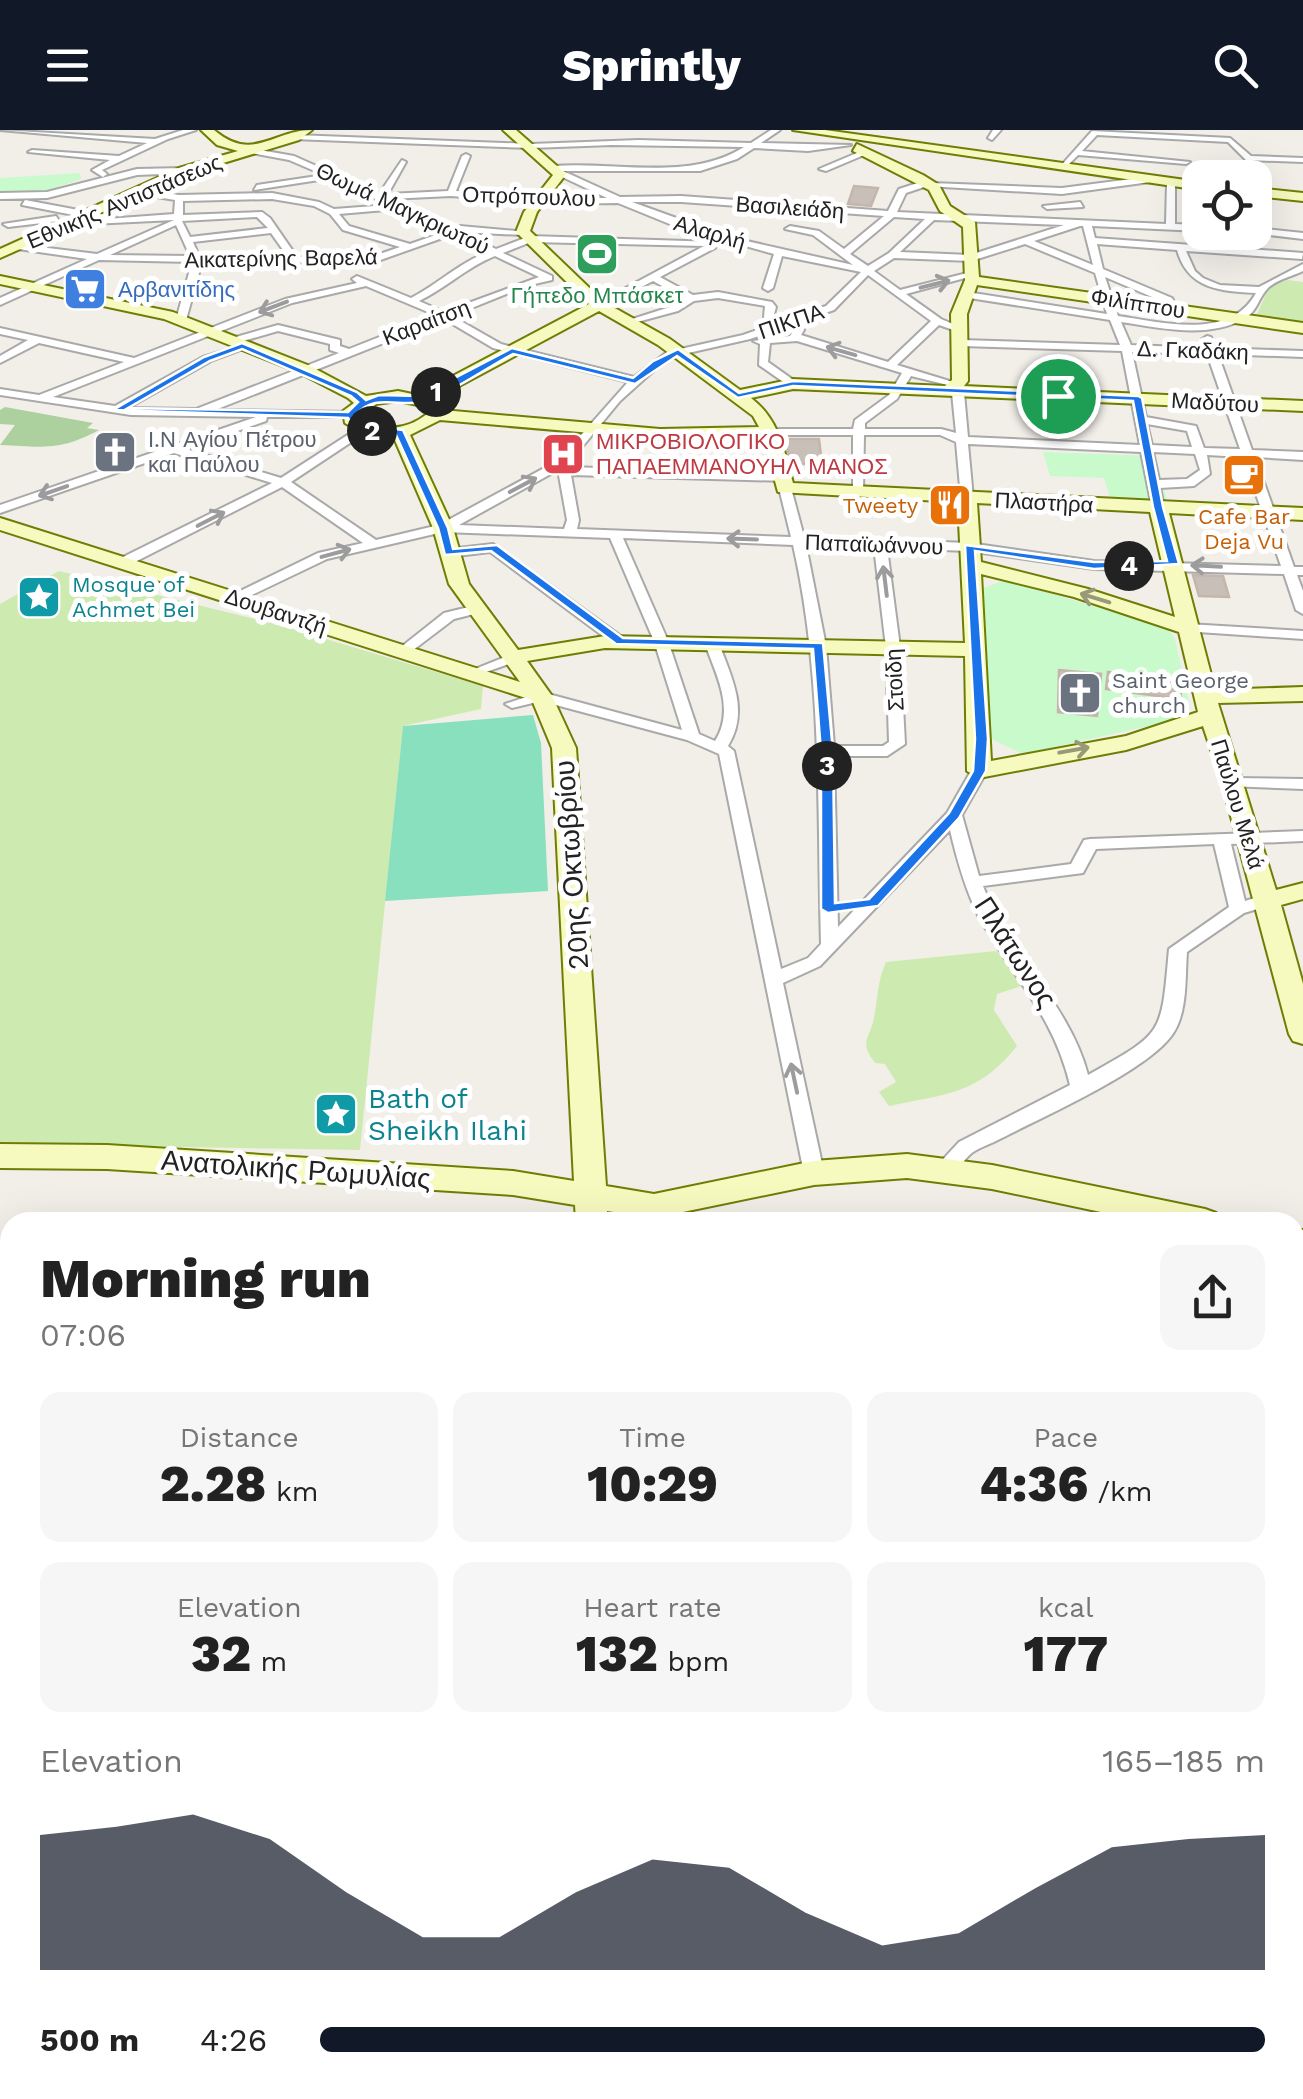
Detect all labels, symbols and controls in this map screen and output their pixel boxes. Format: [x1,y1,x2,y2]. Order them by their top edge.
icon: menu [40,38,95,93]
icon: search [1208,38,1263,93]
text: Sprintly [562,39,741,92]
street label: Εθνικής Αντιστάσεως [23,149,225,254]
street label: Θωμά Μαγκριωτού [312,157,493,260]
map controls [1182,160,1272,250]
button: locate [1182,160,1272,250]
street label: Οπρόπουλου [462,182,596,211]
street label: Βασιλειάδη [735,191,845,224]
street label: Αλαρλή [671,210,749,255]
sports icon: Γήπεδο Μπάσκετ [574,231,620,277]
street label: Αικατερίνης Βαρελά [184,244,378,273]
supermarket icon: Αρβανιτίδης [62,266,108,312]
one-way arrow [919,273,950,292]
place label: Αρβανιτίδης [118,277,235,302]
place label: Γήπεδο Μπάσκετ [511,283,684,308]
street label: Φιλίππου [1089,284,1187,323]
street label: Καραίτση [379,294,473,351]
street label: ΠΙΚΠΑ [755,299,827,344]
one-way arrow [259,300,289,318]
street label: Δ. Γκαδάκη [1137,336,1249,365]
one-way arrow [826,340,857,359]
pin [1016,354,1101,439]
pin: 1 [411,367,461,417]
icon: arrive [1031,369,1086,424]
text: 1 [430,375,442,408]
street label: Μαδύτου [1170,388,1260,417]
pin: 2 [347,406,397,456]
text: 2 [364,414,380,447]
place label: Ι.Ν Αγίου Πέτρου και Παύλου [148,427,316,477]
church icon: Ι.Ν Αγίου Πέτρου και Παύλου [92,429,138,475]
place label: ΜΙΚΡΟΒΙΟΛΟΓΙΚΟ ΠΑΠΑΕΜΜΑΝΟΥΗΛ ΜΑΝΟΣ [596,429,888,479]
hospital icon: ΜΙΚΡΟΒΙΟΛΟΓΙΚΟ ΠΑΠΑΕΜΜΑΝΟΥΗΛ ΜΑΝΟΣ [540,431,586,477]
cafe icon: Cafe Bar Deja Vu [1221,452,1267,498]
one-way arrow [507,475,537,494]
restaurant icon: Tweety [927,482,973,528]
one-way arrow [38,483,70,501]
street label: Πλαστήρα [994,487,1094,518]
place label: Tweety [842,493,919,518]
place label: Cafe Bar Deja Vu [1198,504,1290,554]
one-way arrow [196,508,226,527]
one-way arrow [727,530,759,549]
street label: Παπαϊωάννου [804,530,944,559]
pin: 4 [1104,541,1154,591]
one-way arrow [320,543,351,561]
text: 4 [1120,549,1138,582]
one-way arrow [1190,556,1222,575]
one-way arrow [875,565,894,597]
place label: Mosque of Achmet Bei [72,572,195,622]
place icon: Mosque of Achmet Bei [16,574,62,620]
street label: Δουβαντζή [222,583,330,640]
one-way arrow [1080,588,1112,606]
street label: Στοίδη [880,648,909,712]
place label: Saint George church [1112,668,1249,718]
church icon: Saint George church [1057,670,1103,716]
street label: Παύλου Μελά [1206,736,1269,872]
one-way arrow [1058,740,1090,759]
pin: 3 [802,741,852,791]
text: 3 [819,749,835,782]
street label: 20ης Οκτωβρίου [548,759,595,971]
street label: Πλάτωνος [968,891,1064,1014]
one-way arrow [783,1063,802,1095]
place label: Bath of Sheikh Ilahi [368,1082,527,1147]
place icon: Bath of Sheikh Ilahi [313,1091,359,1137]
street label: Ανατολικής Ρωμυλίας [160,1144,432,1195]
button: share [1160,1245,1265,1350]
text: Morning run [40,1246,371,1310]
text: 07:06 [40,1316,126,1354]
text: Distance [180,1421,299,1454]
text: Time [619,1421,686,1454]
text: Pace [1033,1421,1098,1454]
text: 2.28 [160,1454,266,1513]
text: 10:29 [587,1454,718,1513]
text: 4:36 [979,1454,1088,1513]
text: km [266,1475,319,1508]
text: /km [1088,1475,1152,1508]
text: Elevation [177,1591,302,1624]
text: Heart rate [583,1591,722,1624]
text: kcal [1038,1591,1094,1624]
text: 32 [191,1624,251,1683]
text: 132 [576,1624,658,1683]
text: 177 [1023,1624,1108,1683]
text: m [251,1645,287,1678]
text: bpm [658,1645,729,1678]
text: Elevation [40,1742,183,1780]
text: 165–185 m [1102,1742,1265,1780]
text: 500 m [40,2021,139,2059]
text: 4:26 [200,2021,267,2059]

